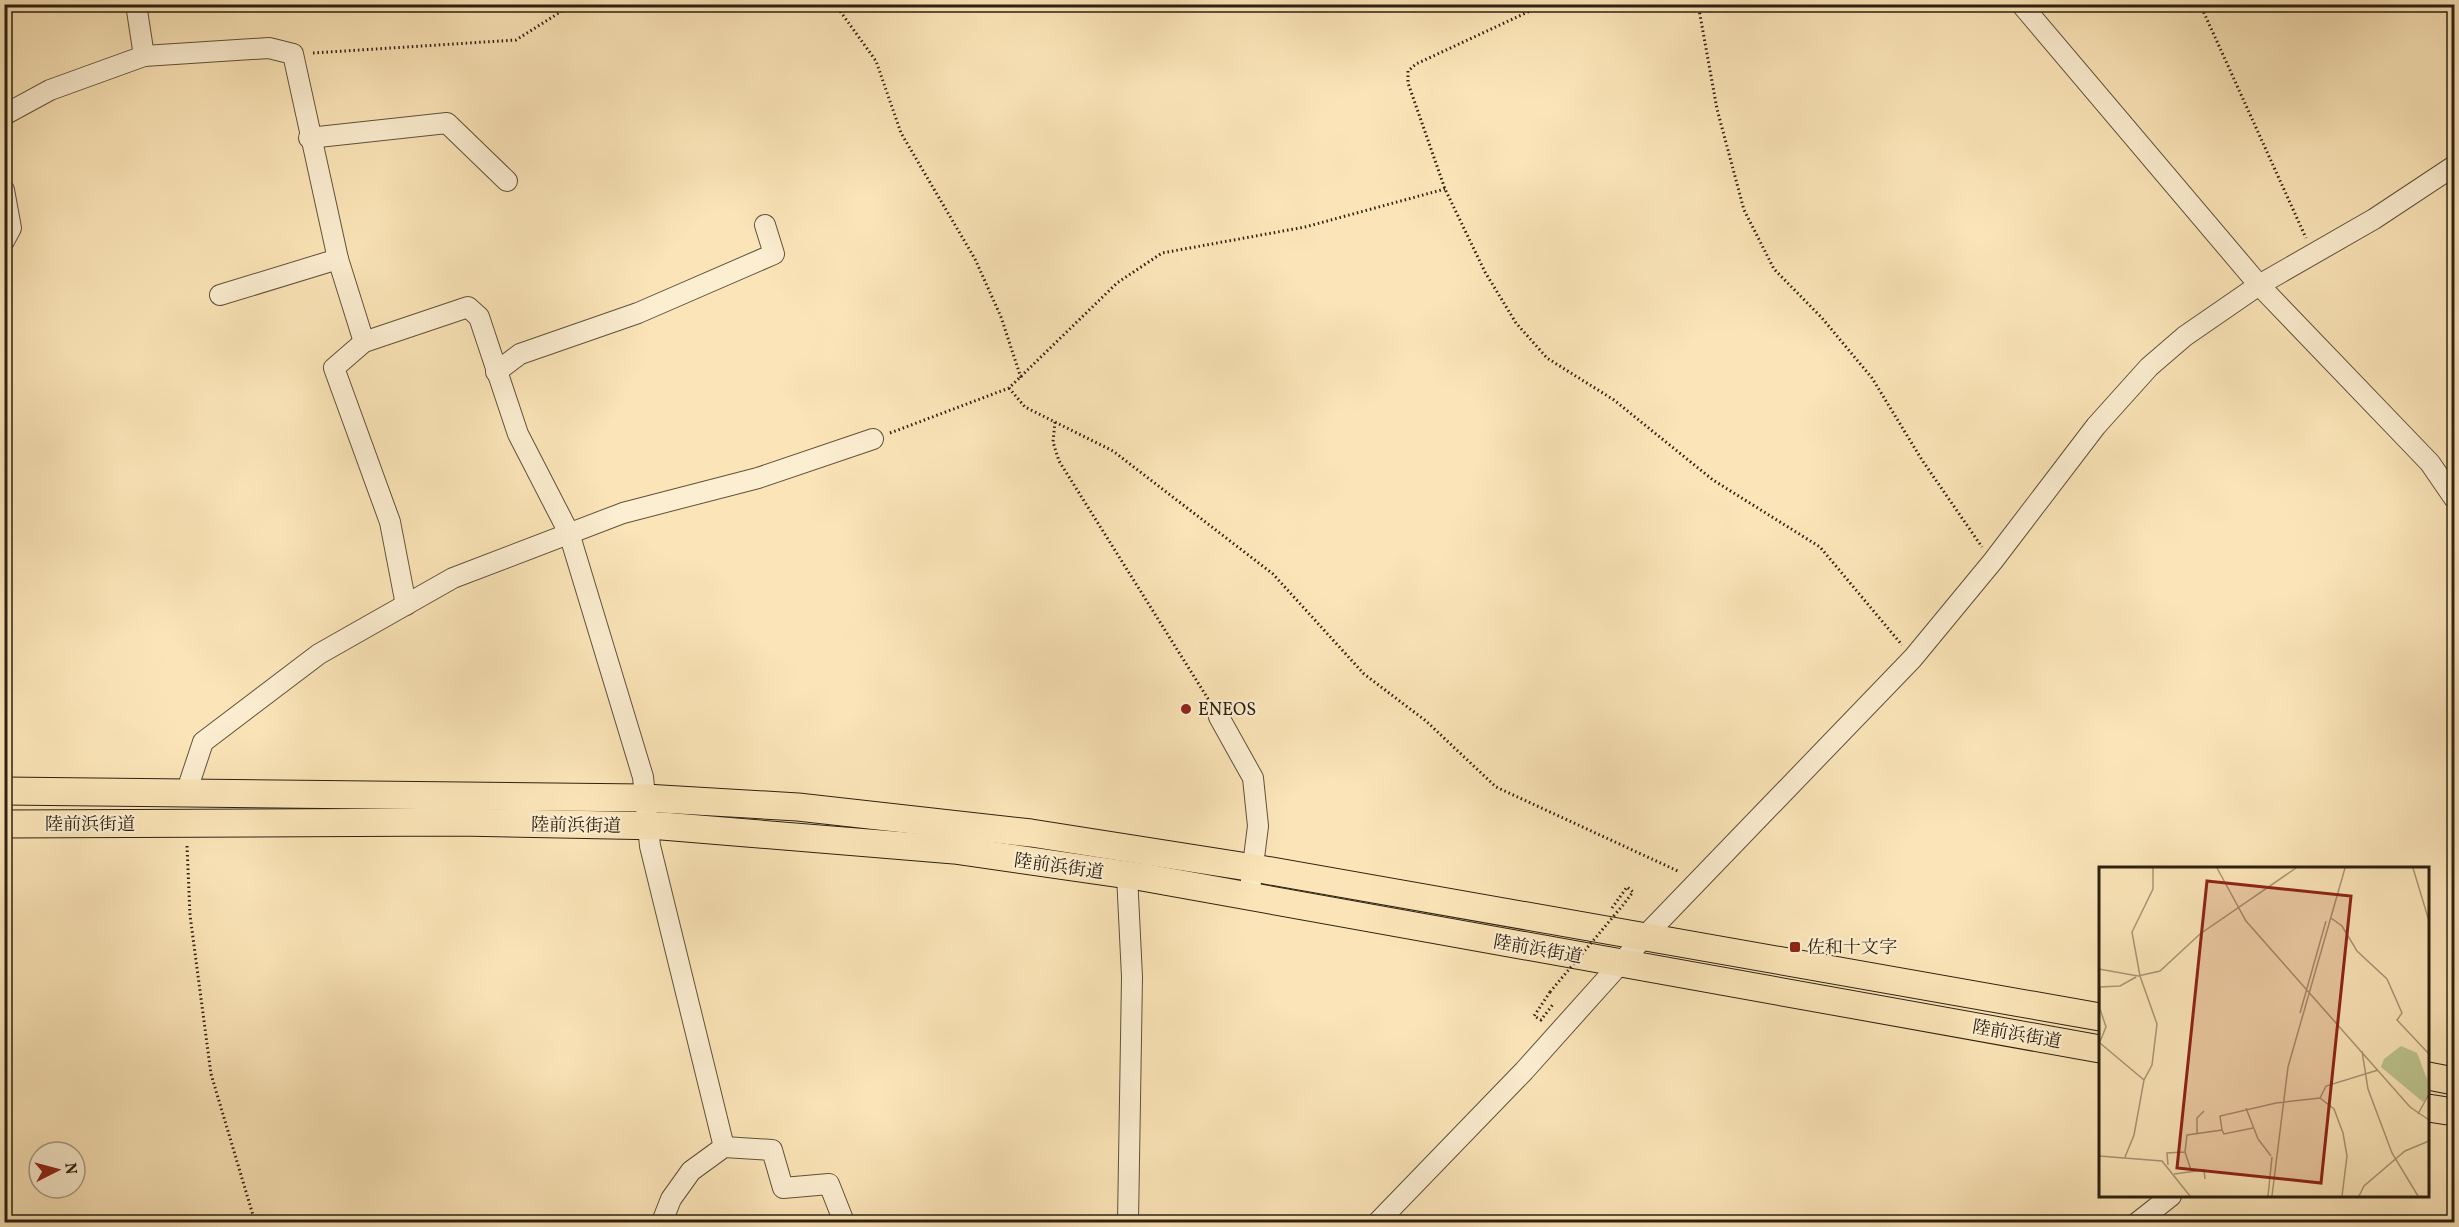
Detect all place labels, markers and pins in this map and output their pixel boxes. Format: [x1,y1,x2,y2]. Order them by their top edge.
place label: ENEOS [1198,698,1256,723]
marker: ENEOS [1179,702,1193,716]
place label: 佐和十文字 [1807,936,1897,961]
marker: 佐和十文字 [1788,940,1802,954]

